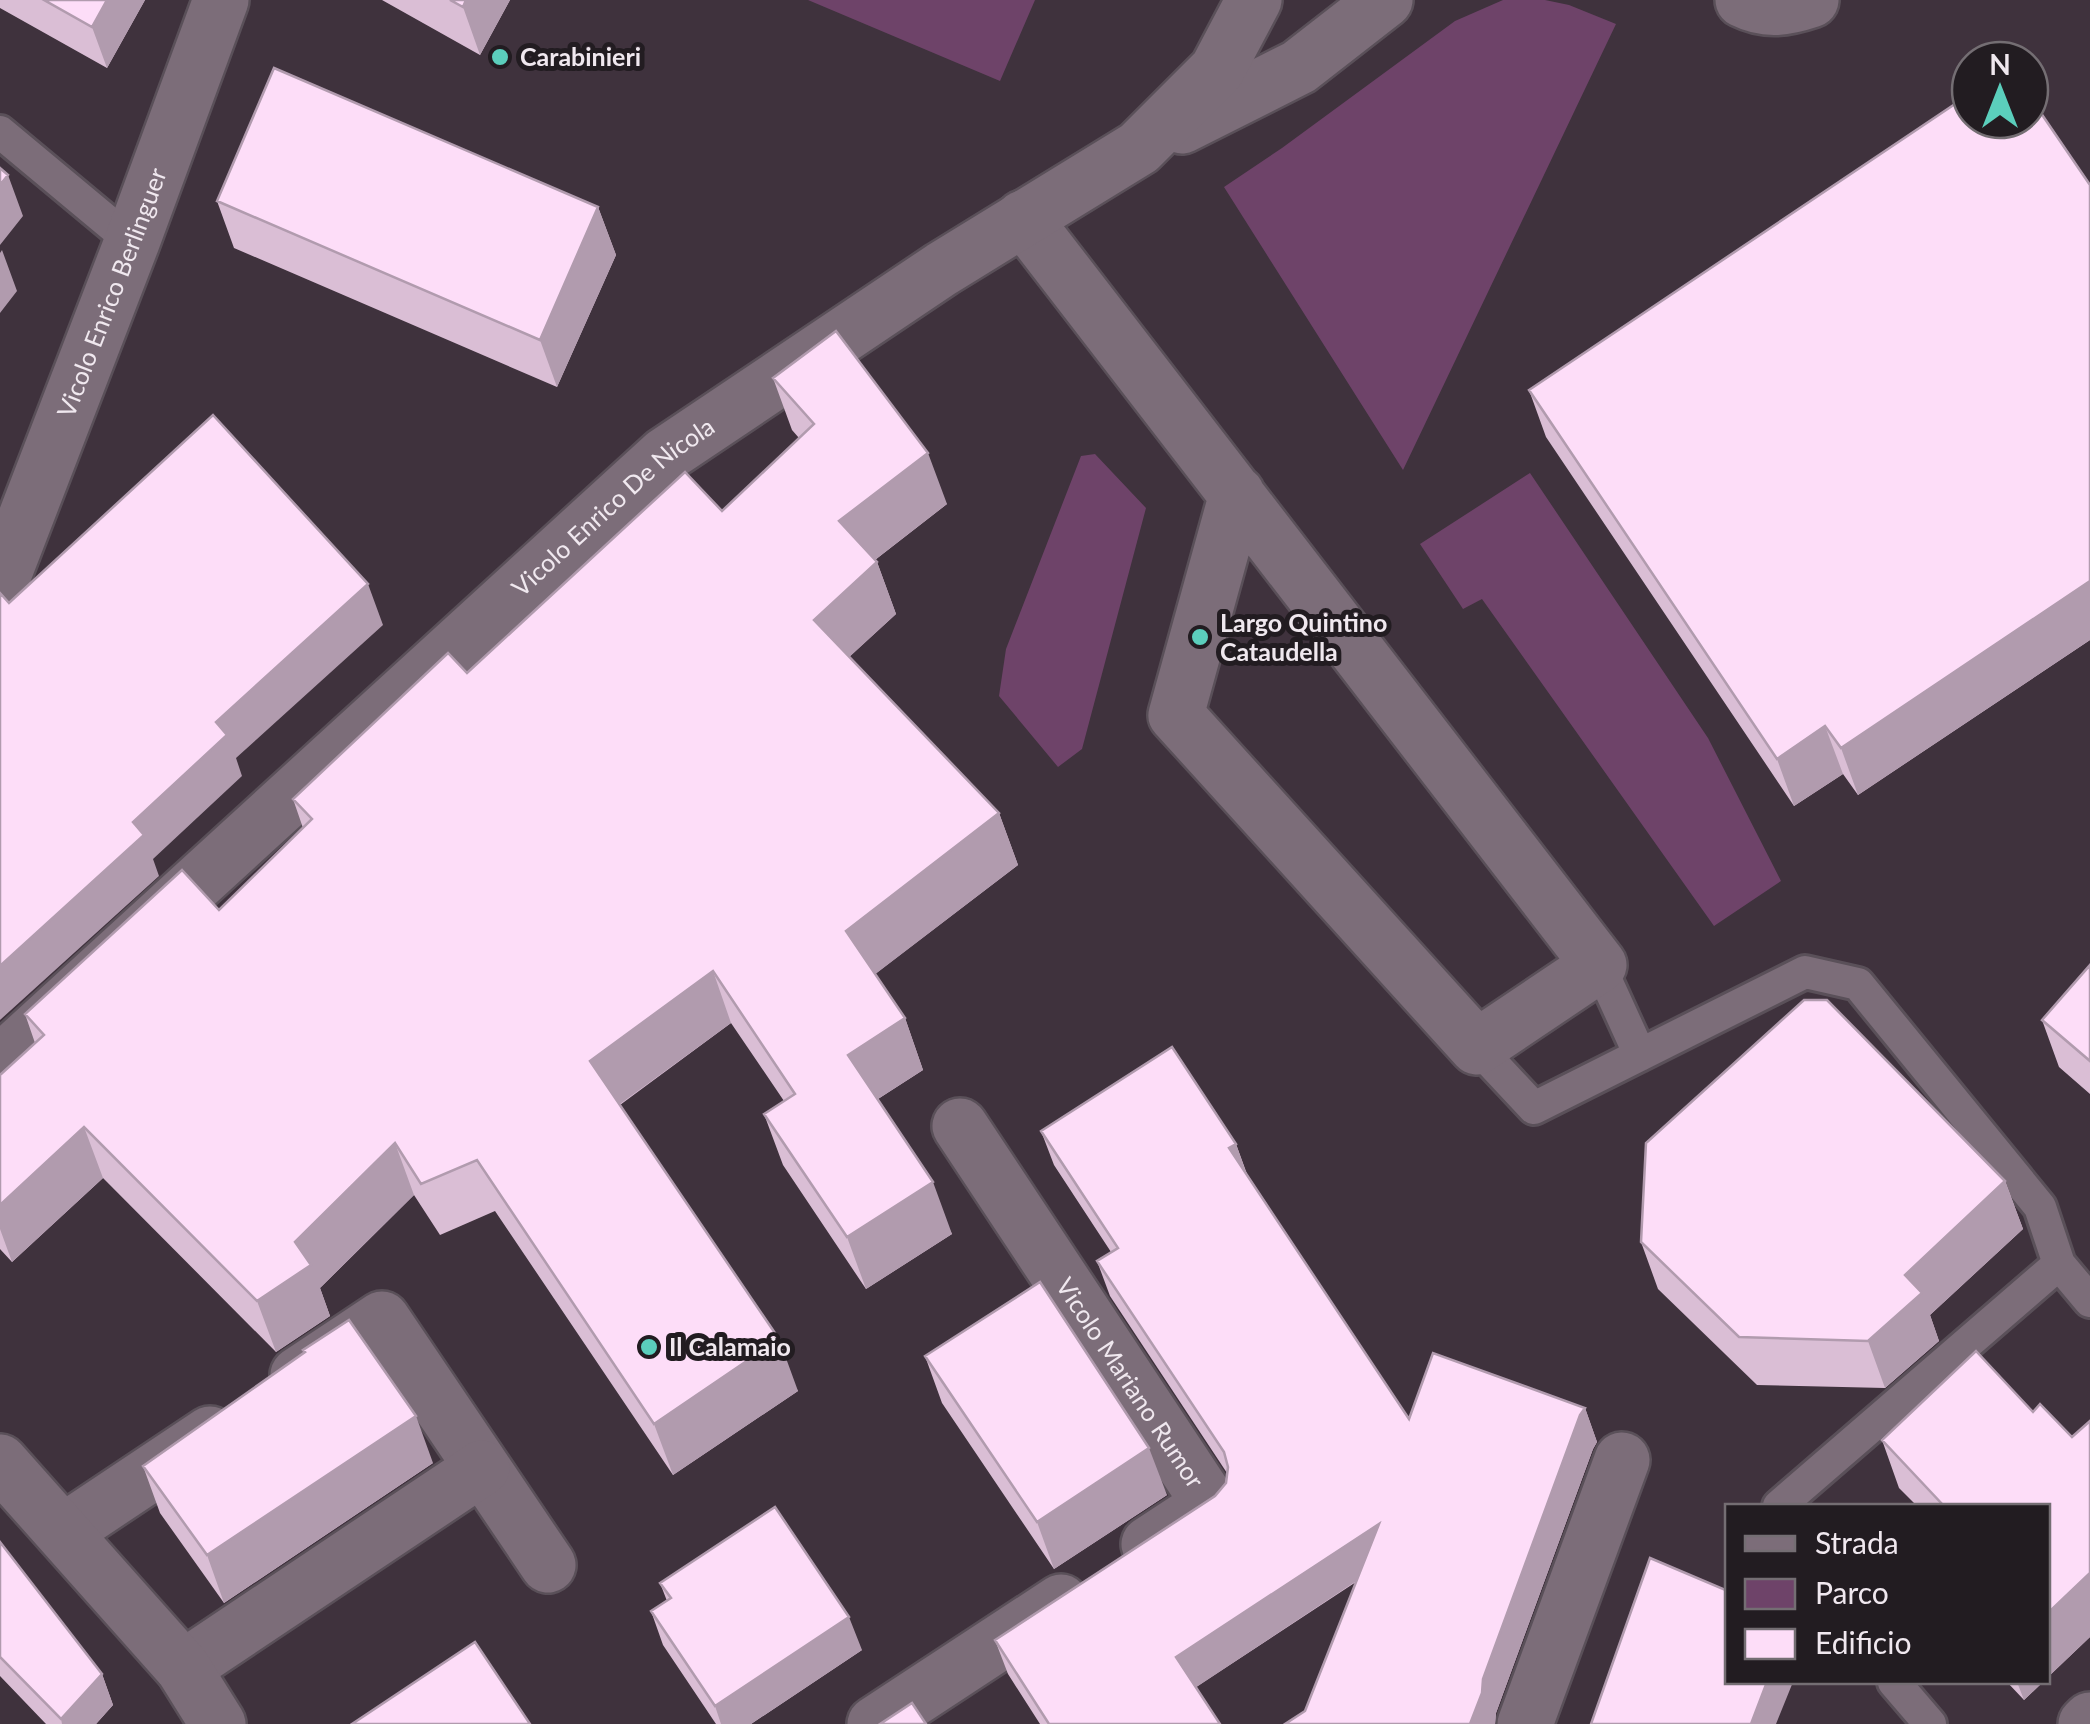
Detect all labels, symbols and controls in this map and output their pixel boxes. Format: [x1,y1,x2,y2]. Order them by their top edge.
north arrow [1950,40,2050,140]
place label: Carabinieri [520,41,641,71]
marker: Carabinieri [489,46,511,68]
text: N [1989,47,2011,81]
street label: Vicolo Enrico Berlinguer [50,164,172,421]
street label: Vicolo Enrico De Nicola [505,410,719,602]
place label: Largo Quintino Cataudella [1220,607,1387,666]
marker: Largo Quintino Cataudella [1189,626,1211,648]
street label: Vicolo Mariano Rumor [1050,1272,1211,1493]
place label: Il Calamaio [669,1331,791,1361]
marker: Il Calamaio [638,1336,660,1358]
legend [1725,1504,2050,1684]
text: Strada [1815,1524,1899,1560]
text: Parco [1815,1574,1889,1610]
text: Edificio [1815,1624,1911,1660]

